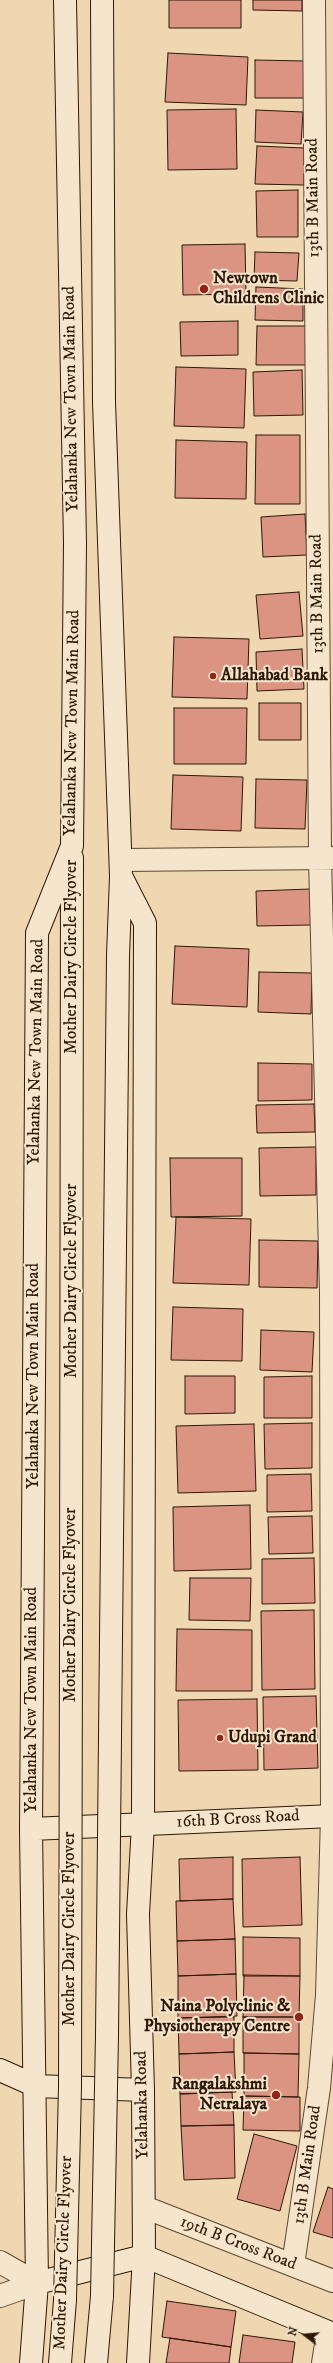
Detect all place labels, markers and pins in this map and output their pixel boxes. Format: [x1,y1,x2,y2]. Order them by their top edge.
place label: Newtown Childrens Clinic [213,269,324,309]
marker: Newtown Childrens Clinic [198,283,210,295]
place label: Allahabad Bank [221,666,328,686]
marker: Allahabad Bank [208,671,218,681]
place label: Udupi Grand [228,1728,317,1748]
marker: Udupi Grand [215,1733,225,1743]
place label: Naina Polyclinic & Physiotherapy Centre [144,1997,290,2037]
marker: Naina Polyclinic & Physiotherapy Centre [293,2011,305,2023]
place label: Rangalakshmi Netralaya [172,2075,267,2115]
marker: Rangalakshmi Netralaya [270,2089,282,2101]

